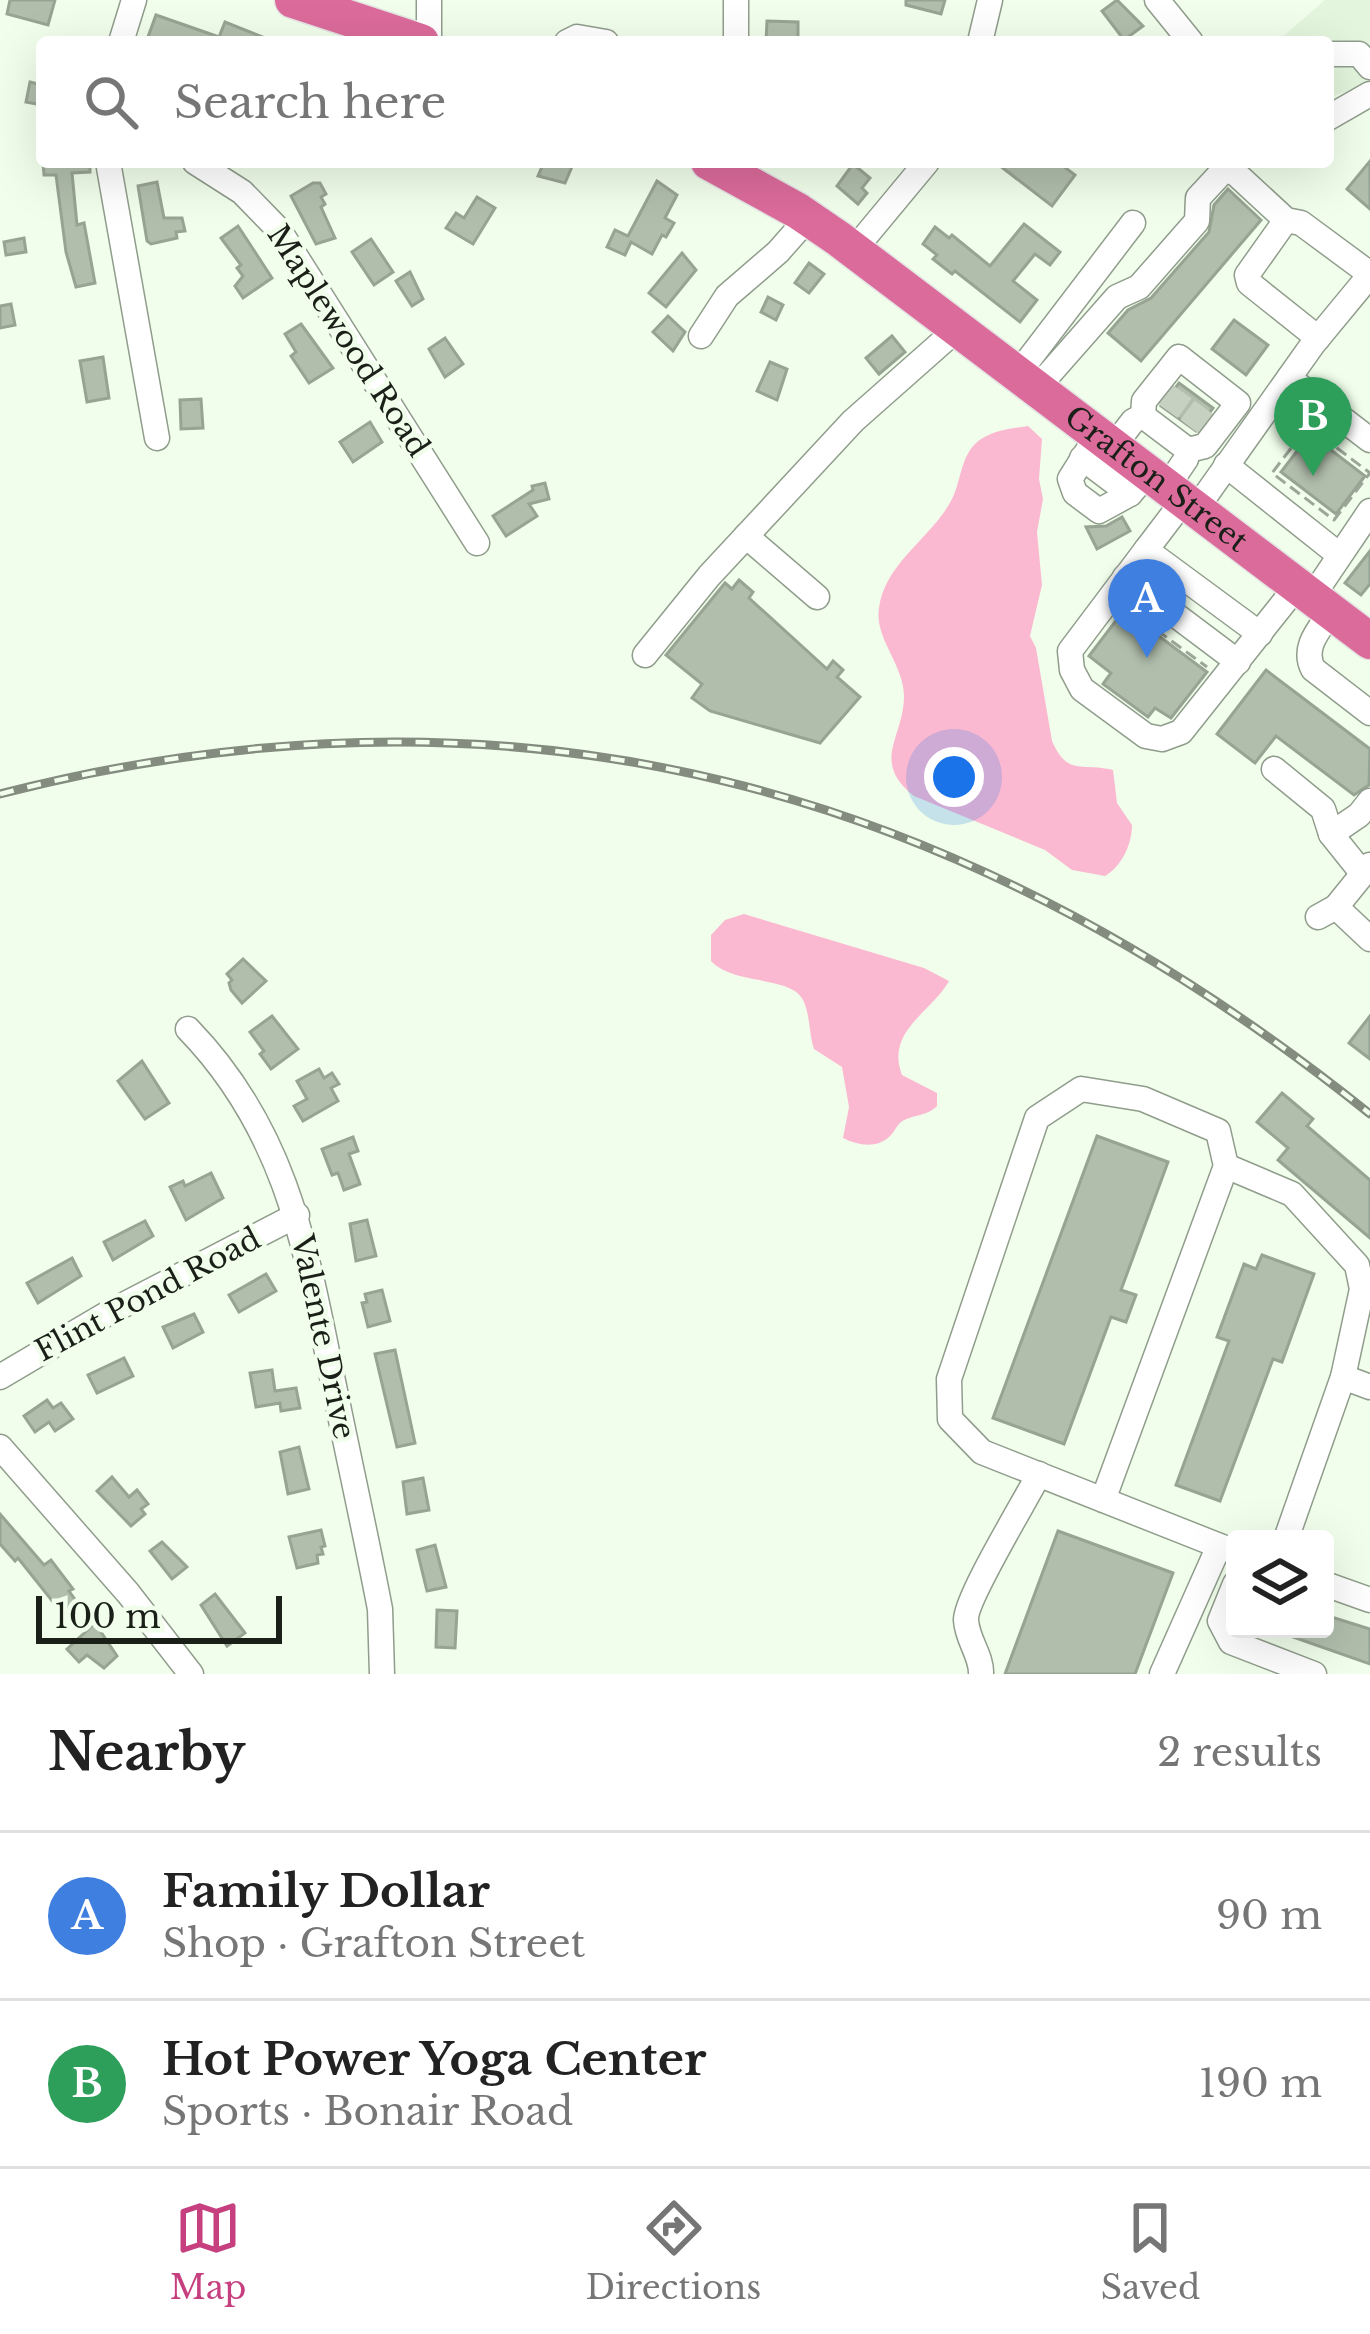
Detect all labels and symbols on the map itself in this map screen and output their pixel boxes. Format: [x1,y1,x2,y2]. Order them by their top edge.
street label: Maplewood Road [260,218,437,464]
pin: B [1274,377,1352,476]
street label: Grafton Street [1058,398,1256,560]
pin: A [1108,559,1186,658]
your location [924,747,984,807]
street label: Flint Pond Road [29,1220,267,1369]
street label: Valente Drive [284,1230,363,1442]
scale bar [36,1590,282,1643]

